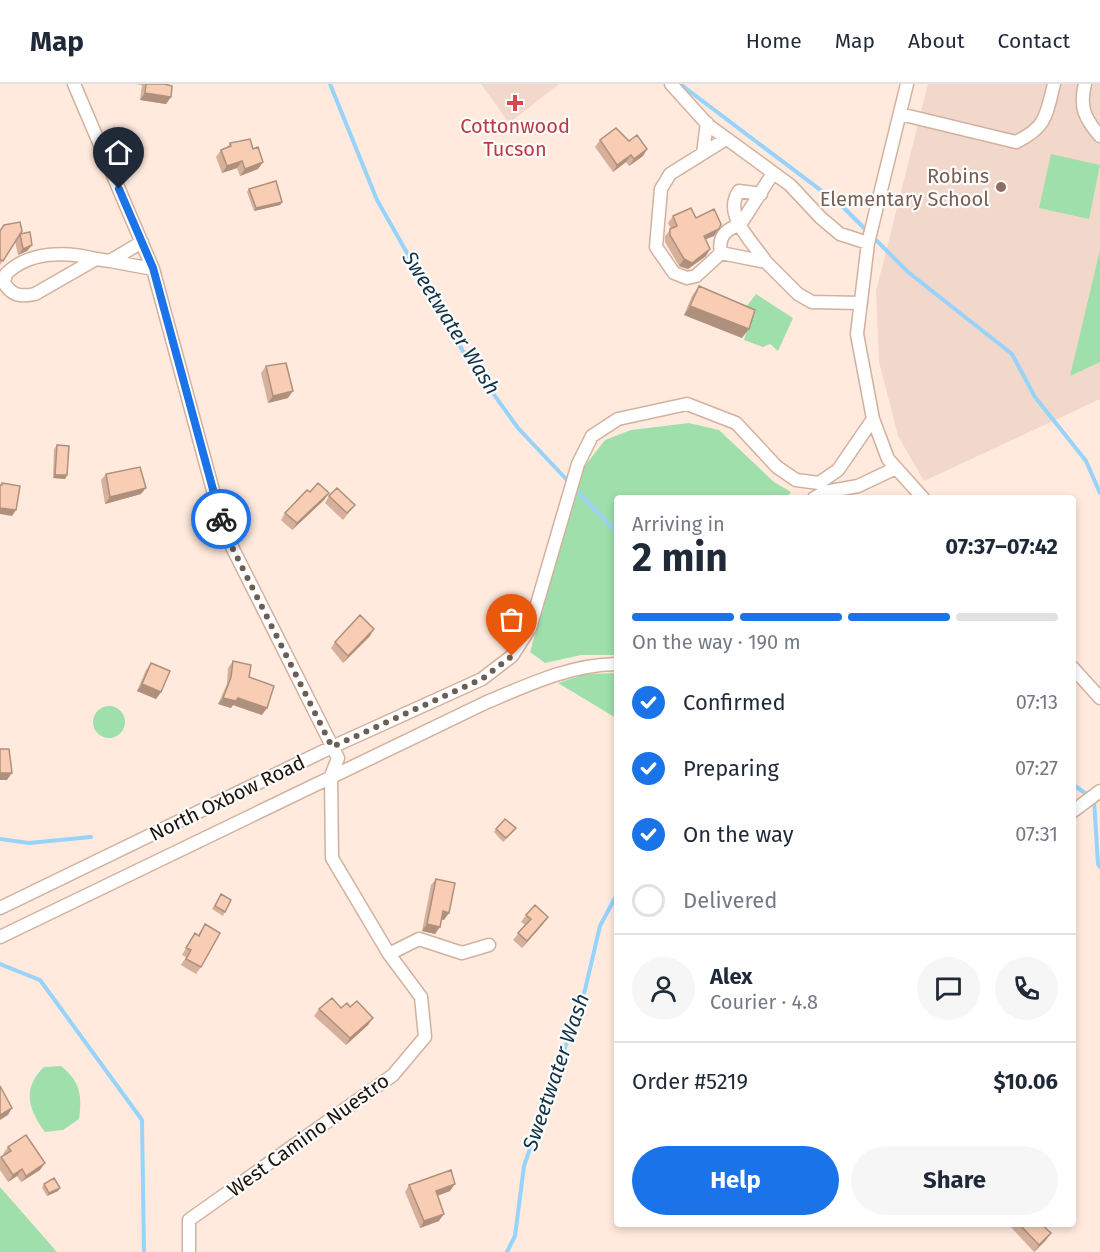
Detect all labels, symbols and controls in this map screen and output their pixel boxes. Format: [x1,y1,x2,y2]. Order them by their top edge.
text: Map [30,25,84,58]
text: Home [746,28,802,54]
text: Map [835,28,875,54]
text: About [908,28,965,54]
text: Contact [998,28,1070,54]
marker: Cottonwood Tucson [506,94,524,112]
place label: Cottonwood Tucson [460,114,570,161]
pin [93,127,144,189]
icon: home [102,136,135,169]
place label: Robins Elementary School [820,164,989,211]
marker: Robins Elementary School [994,180,1008,194]
water label: Sweetwater Wash [396,246,506,400]
courier [191,489,251,549]
icon: bike [205,503,238,536]
text: Arriving in [632,512,725,536]
text: 07:37–07:42 [945,533,1058,560]
text: 2 min [632,535,728,581]
pin [486,594,537,656]
icon: bag [495,603,528,636]
text: On the way · 190 m [632,630,801,654]
icon: check [632,686,665,719]
text: Confirmed [683,689,786,716]
text: 07:13 [1016,690,1058,714]
street label: North Oxbow Road [145,750,309,846]
icon: check [632,752,665,785]
text: Preparing [683,755,779,782]
text: 07:27 [1015,756,1058,780]
icon: check [632,818,665,851]
text: On the way [683,821,794,848]
text: 07:31 [1015,822,1058,846]
text: Delivered [683,887,778,914]
button: person [632,957,695,1020]
button: chat [917,957,980,1020]
button: phone [995,957,1058,1020]
text: Alex [710,963,753,990]
water label: Sweetwater Wash [517,990,595,1155]
text: Courier · 4.8 [710,990,818,1014]
street label: West Camino Nuestro [222,1068,394,1202]
text: Order #5219 [632,1068,748,1095]
text: $10.06 [993,1068,1058,1095]
button: Help [632,1146,839,1215]
button: Share [851,1146,1058,1215]

